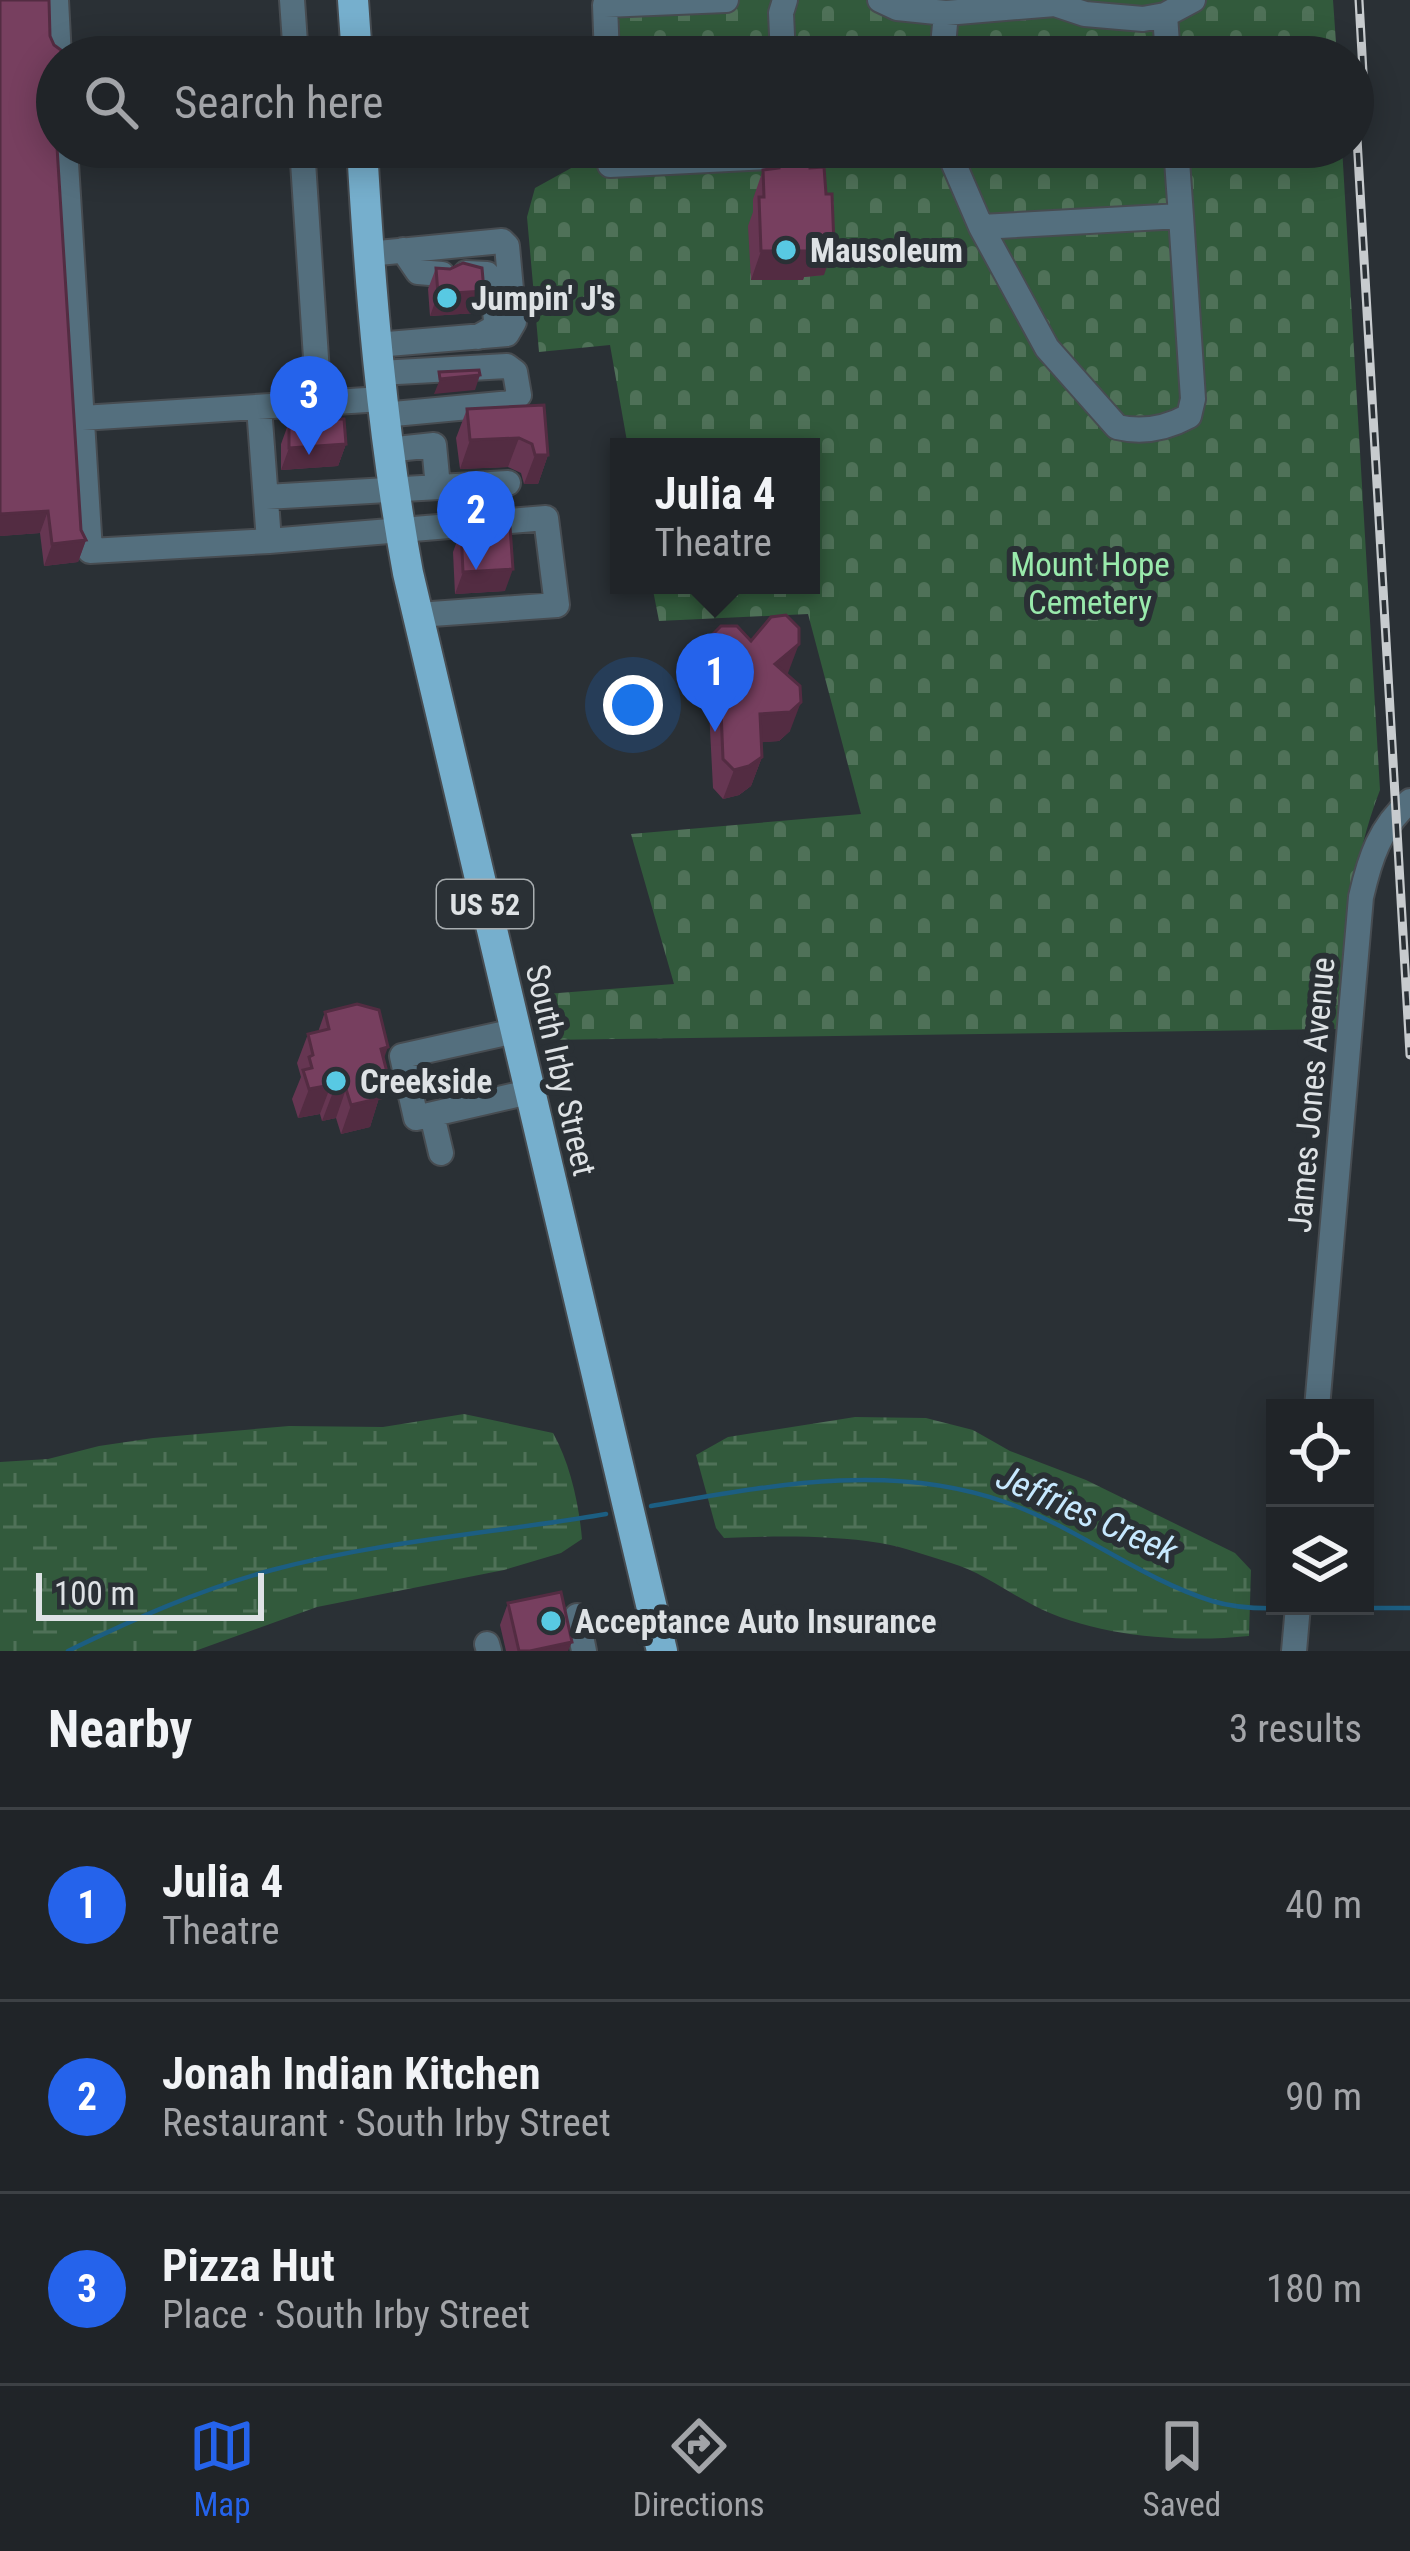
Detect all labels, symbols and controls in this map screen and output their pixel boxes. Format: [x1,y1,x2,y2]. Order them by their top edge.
search box [36,36,1374,168]
icon: search [78,69,144,135]
text: Search here [174,76,383,129]
place label: Mausoleum [810,231,963,270]
marker: Mausoleum [773,237,799,263]
place label: Jumpin' J's [471,279,615,318]
marker: Jumpin' J's [434,285,460,311]
pin: 3 [270,356,348,455]
popup [610,438,820,594]
text: Julia 4 [654,467,776,520]
pin: 2 [437,471,515,570]
text: Theatre [654,520,772,566]
park label: Mount Hope Cemetery [1010,545,1170,622]
pin: 1 [676,633,754,732]
your location [603,675,663,735]
road number: US 52 [437,880,533,928]
street label: James Jones Avenue [1280,956,1342,1234]
street label: South Irby Street [518,960,604,1180]
place label: Creekside [360,1062,492,1101]
marker: Creekside [323,1068,349,1094]
map controls [1266,1399,1374,1615]
button: locate [1266,1399,1374,1507]
water label: Jeffries Creek [990,1456,1185,1573]
button: layers [1266,1507,1374,1615]
scale bar [36,1567,264,1620]
text: 100 m [54,1574,135,1613]
place label: Acceptance Auto Insurance [575,1602,937,1641]
marker: Acceptance Auto Insurance [538,1608,564,1634]
text: Nearby [48,1700,192,1759]
text: 3 results [1229,1706,1362,1752]
text: Julia 4 [162,1855,283,1908]
text: 1 [77,1882,97,1928]
text: 40 m [1285,1882,1362,1928]
text: Theatre [162,1908,279,1954]
text: Jonah Indian Kitchen [162,2047,541,2100]
text: 2 [77,2074,97,2120]
text: 90 m [1285,2074,1362,2120]
text: Restaurant · South Irby Street [162,2100,611,2146]
text: Pizza Hut [162,2239,335,2292]
text: 3 [77,2266,97,2312]
text: 180 m [1266,2266,1362,2312]
text: Place · South Irby Street [162,2292,530,2338]
tab: Map [189,2413,255,2524]
tab: Directions [633,2413,765,2524]
tab: Saved [1143,2413,1221,2524]

